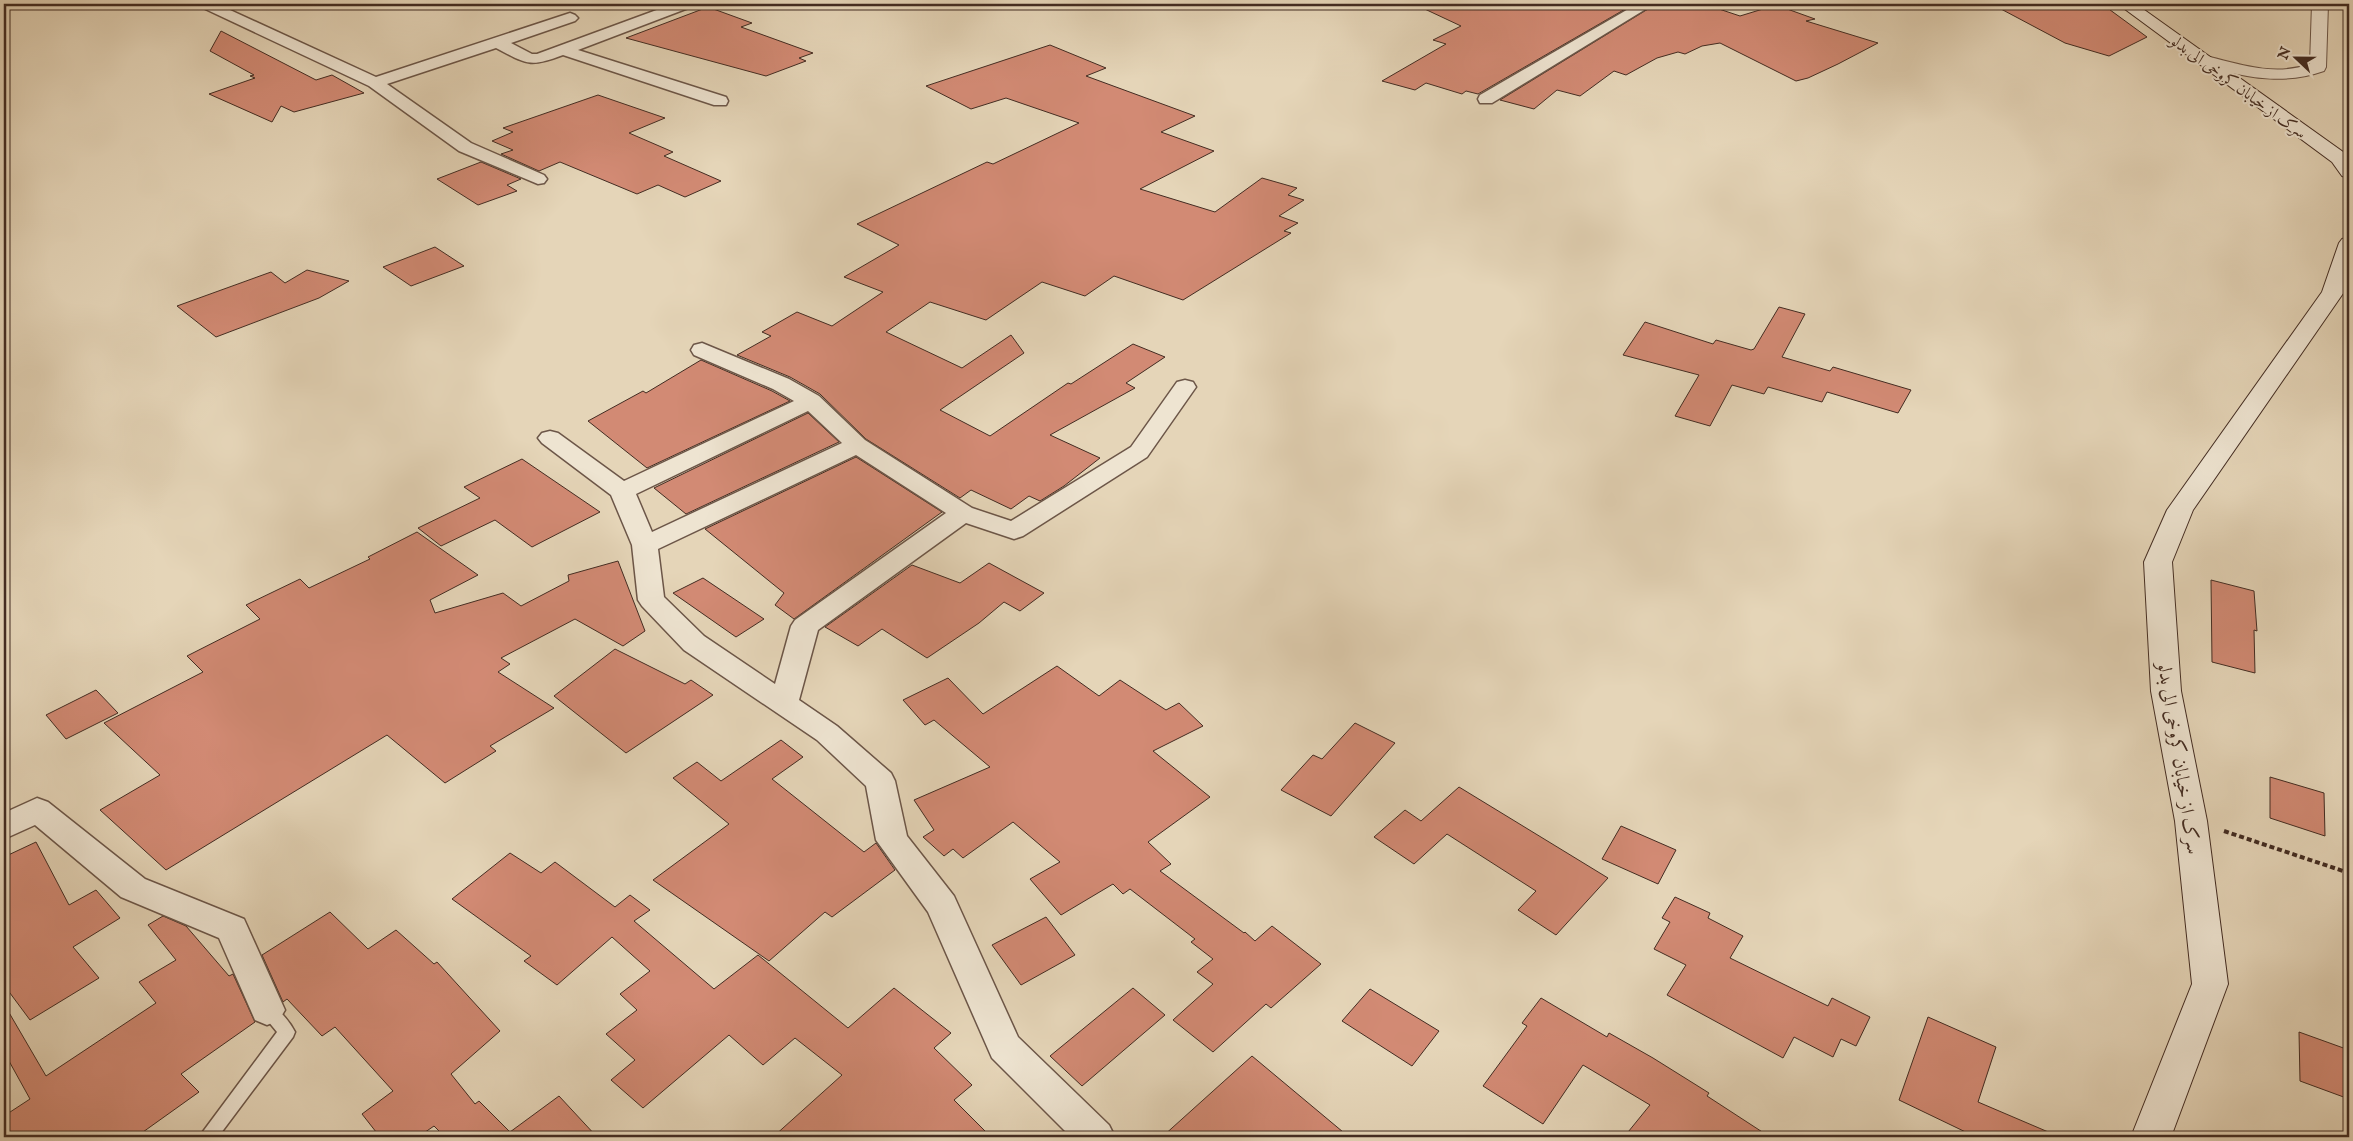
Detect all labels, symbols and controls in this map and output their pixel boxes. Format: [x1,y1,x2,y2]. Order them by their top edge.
street label: سرک از خیابان کروخی الی بدلو [2164,30,2310,144]
north arrow [2270,32,2320,82]
text: N [2274,45,2295,63]
street label: سرک از خیابان کروخی الی بدلو [2151,659,2205,856]

